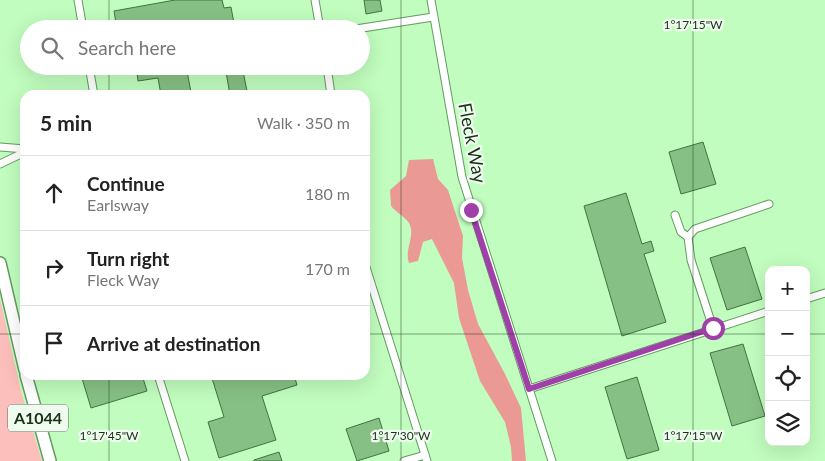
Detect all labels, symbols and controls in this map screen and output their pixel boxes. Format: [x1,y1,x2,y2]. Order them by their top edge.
text: 1°17'15"W [663,17,723,32]
search box [20,20,370,75]
icon: search [38,34,66,62]
text: Search here [78,36,176,59]
street label: Fleck Way [454,101,492,186]
text: 5 min [40,110,92,135]
text: Walk · 350 m [257,113,350,132]
text: Continue [87,172,165,195]
icon: ahead [40,179,68,207]
text: 180 m [305,184,350,203]
text: Earlsway [87,195,149,214]
route end [460,199,483,222]
text: Turn right [87,247,169,270]
icon: right [40,254,68,282]
text: 170 m [305,259,350,278]
map controls [765,266,810,446]
button: + [765,266,810,311]
text: Fleck Way [87,270,159,289]
button: − [765,311,810,356]
route start [702,317,725,340]
icon: arrive [40,329,68,357]
text: Arrive at destination [87,332,260,355]
button: locate [765,356,810,401]
button: layers [765,401,810,446]
road number: A1044 [8,404,68,432]
text: 1°17'45"W [79,428,139,443]
text: 1°17'30"W [371,428,431,443]
text: 1°17'15"W [663,428,723,443]

